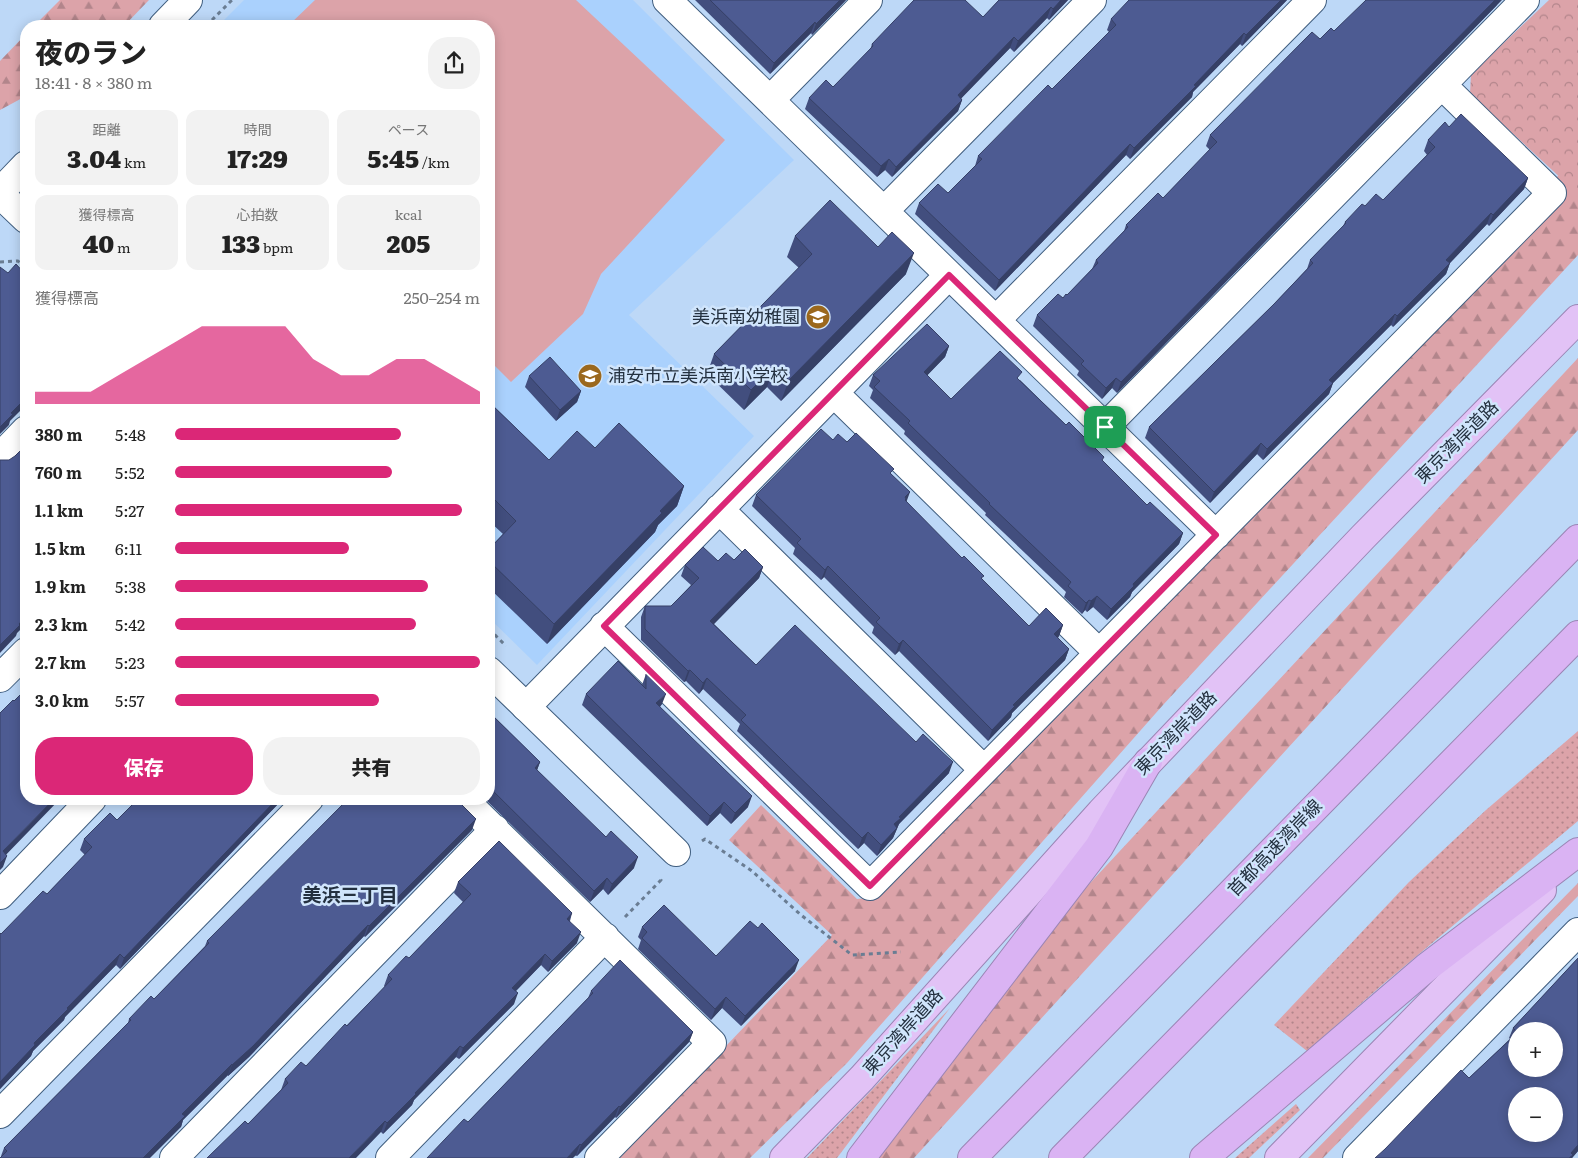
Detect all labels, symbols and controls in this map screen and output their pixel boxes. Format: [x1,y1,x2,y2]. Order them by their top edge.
text: 夜のラン [35,30,147,72]
button: share [428,37,480,89]
text: 18:41 · 8 × 380 m [35,70,152,94]
text: 距離 [93,119,121,139]
text: 時間 [244,119,272,139]
text: ペース [388,119,429,139]
text: 3.04 [67,139,121,176]
text: 17:29 [227,139,288,176]
text: 5:45 [367,139,419,176]
text: km [121,152,146,172]
text: /km [419,152,450,172]
text: 獲得標高 [79,204,135,224]
text: 心拍数 [237,204,279,224]
text: kcal [395,204,422,224]
text: 40 [82,224,114,261]
text: 133 [222,224,260,261]
text: 205 [387,224,430,261]
text: m [114,237,131,257]
text: bpm [260,237,293,257]
text: 獲得標高 [35,285,99,309]
text: 250–254 m [403,285,480,309]
place label: 美浜南幼稚園 [692,302,800,329]
school or university icon: 美浜南幼稚園 [805,304,831,330]
place label: 浦安市立美浜南小学校 [608,361,788,388]
school or university icon: 浦安市立美浜南小学校 [577,363,603,389]
street label: 東京湾岸道路 [1408,393,1504,489]
pin [1084,406,1126,448]
icon: arrive [1091,413,1119,441]
text: 380 m [35,422,82,446]
text: 5:48 [115,422,146,446]
text: 760 m [35,460,82,484]
text: 5:52 [115,460,145,484]
text: 1.1 km [35,498,83,522]
text: 5:27 [115,498,144,522]
text: 1.5 km [35,536,85,560]
text: 6:11 [115,536,142,560]
text: 1.9 km [35,574,86,598]
text: 5:38 [115,574,146,598]
text: 2.3 km [35,612,88,636]
text: 5:42 [115,612,145,636]
text: 2.7 km [35,650,86,674]
text: 5:23 [115,650,145,674]
street label: 東京湾岸道路 [1128,684,1222,780]
text: 3.0 km [35,688,89,712]
text: 5:57 [115,688,145,712]
button: 保存 [35,737,253,795]
button: 共有 [263,737,480,795]
street label: 首都高速湾岸線 [1220,792,1327,902]
district label: 美浜三丁目 [302,880,398,908]
street label: 東京湾岸道路 [856,982,948,1080]
map controls [1508,1022,1563,1142]
button: + [1508,1022,1563,1077]
button: − [1508,1087,1563,1142]

